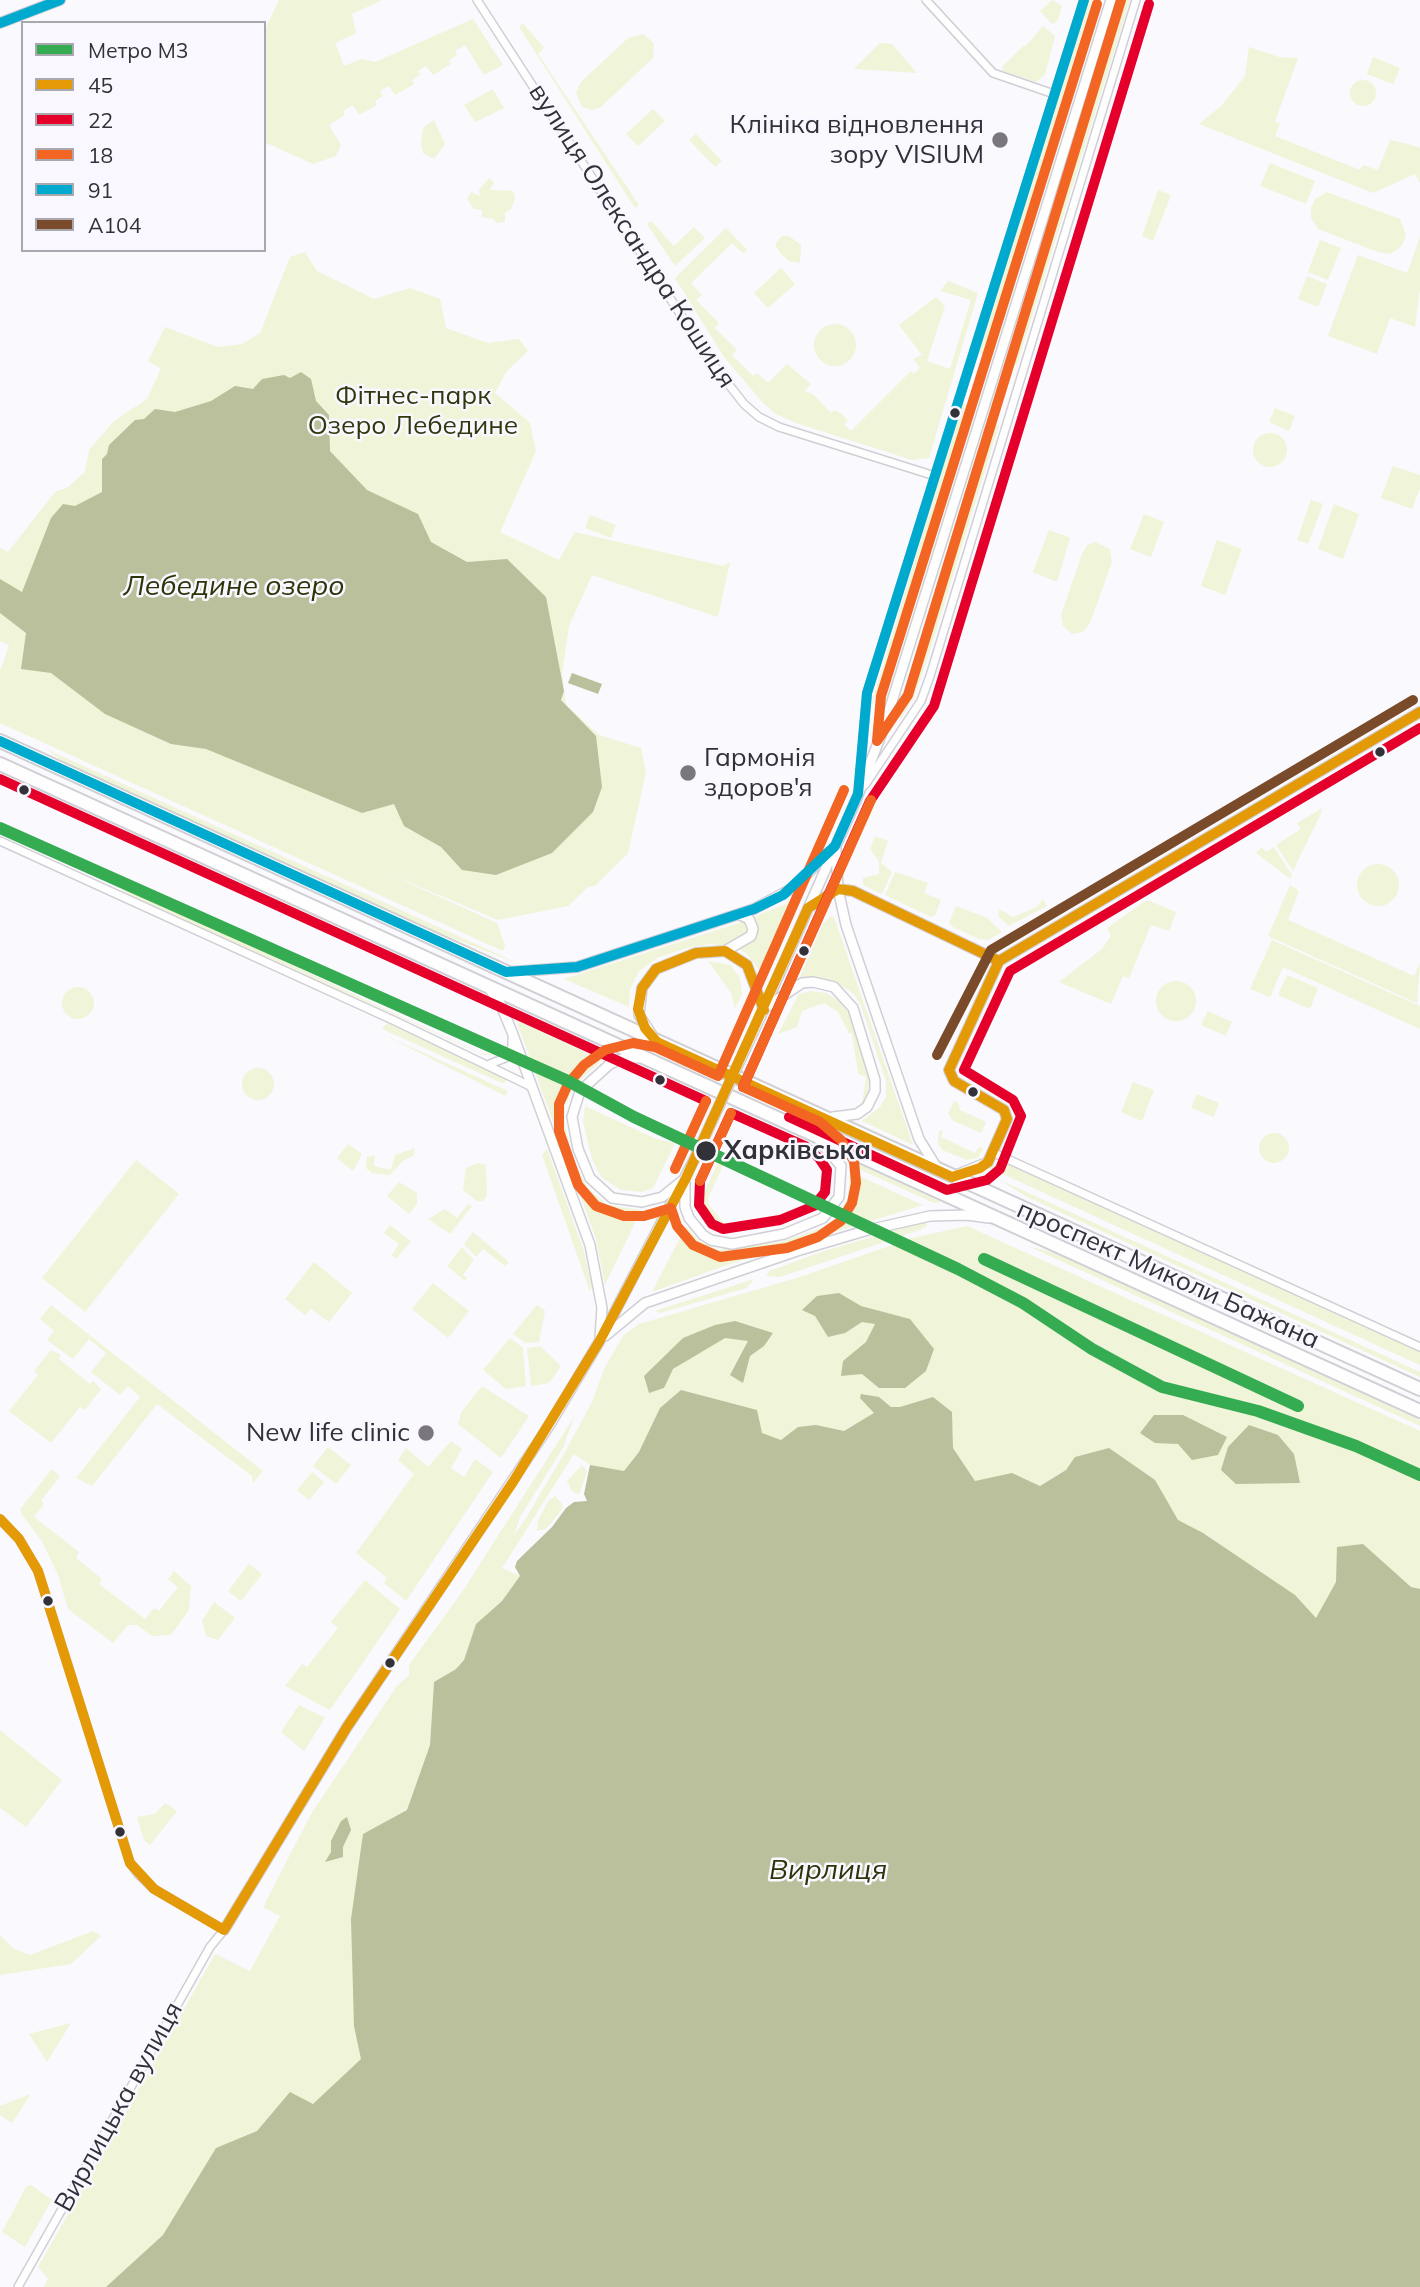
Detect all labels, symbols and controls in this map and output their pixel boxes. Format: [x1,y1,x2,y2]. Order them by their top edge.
legend [21,21,266,252]
text: Метро M3 [88,37,188,63]
text: 45 [88,72,113,98]
street label: вулиця Олександра Кошиця [522,78,742,394]
text: 22 [88,107,113,133]
place label: Клініка відновлення зору VISIUM [730,109,984,170]
marker: Клініка відновлення зору VISIUM [990,130,1010,150]
text: 18 [88,142,113,168]
text: 91 [88,177,113,203]
text: А104 [88,212,141,238]
park label: Фітнес-парк Озеро Лебедине [308,380,518,442]
unlabelled marker [948,406,962,420]
water label: Лебедине озеро [123,570,345,604]
place label: Гармонія здоров'я [704,742,816,804]
unlabelled marker [1373,745,1387,759]
marker: Гармонія здоров'я [678,763,698,783]
unlabelled marker [17,783,31,797]
unlabelled marker [797,944,811,958]
unlabelled marker [653,1073,667,1087]
unlabelled marker [966,1085,980,1099]
place label: Харківська [724,1135,871,1167]
marker: Харківська [694,1139,718,1163]
street label: проспект Миколи Бажана [1012,1194,1324,1356]
place label: New life clinic [246,1417,410,1449]
marker: New life clinic [416,1423,436,1443]
unlabelled marker [41,1594,55,1608]
unlabelled marker [383,1656,397,1670]
unlabelled marker [113,1825,127,1839]
water label: Вирлиця [769,1854,887,1888]
street label: Вирлицька вулиця [48,1997,190,2217]

